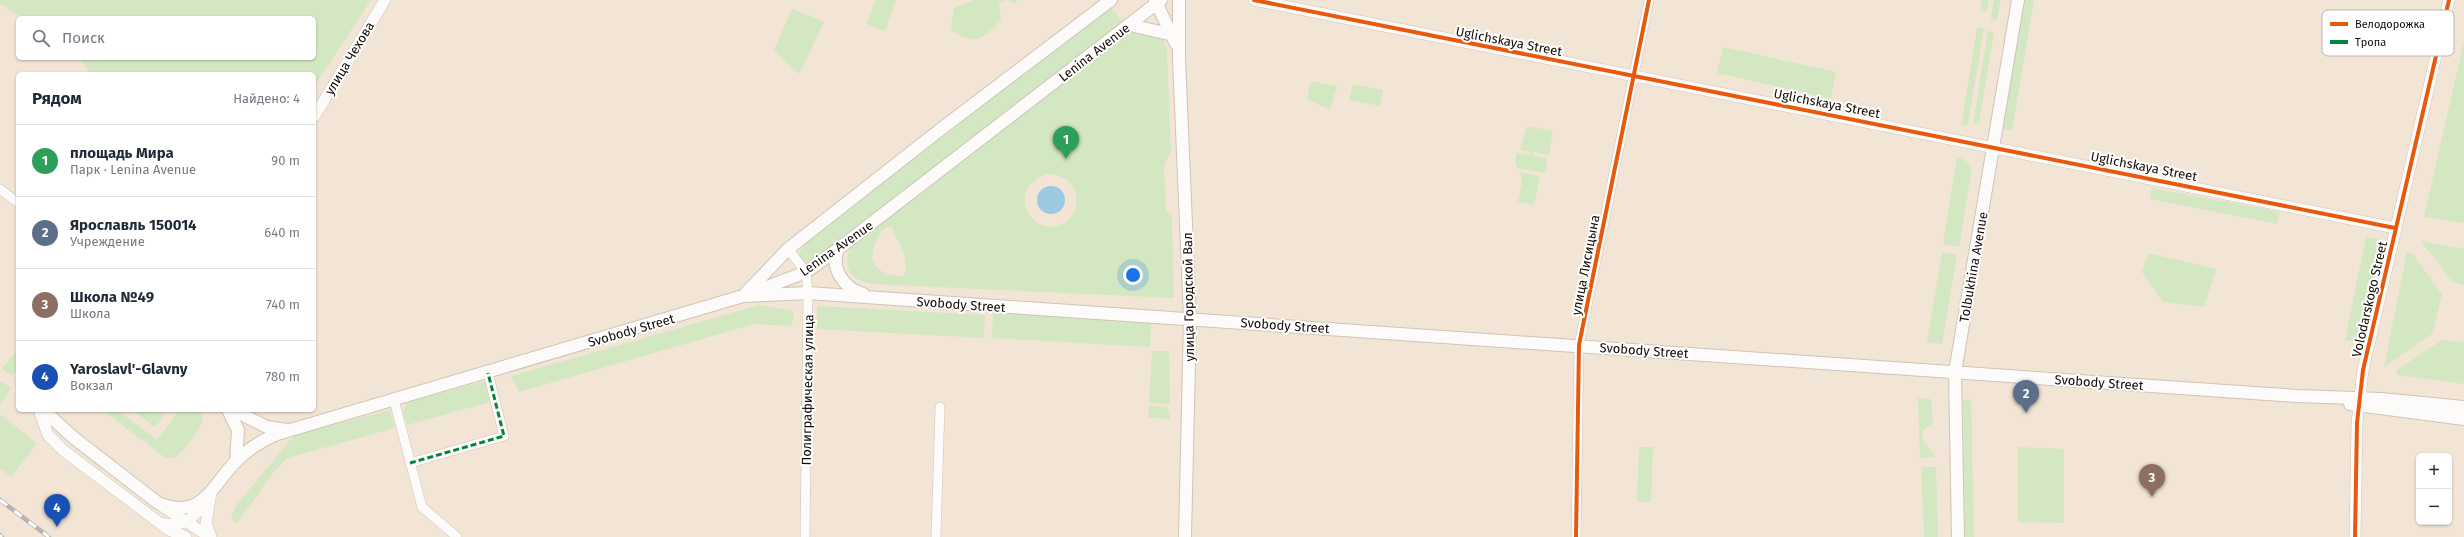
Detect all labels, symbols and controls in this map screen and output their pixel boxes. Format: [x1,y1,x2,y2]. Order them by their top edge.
legend [2322,10,2454,56]
search box [16,16,316,60]
text: Велодорожка [2355,18,2425,31]
street label: улица Чехова [322,19,377,98]
street label: Lenina Avenue [1056,20,1133,85]
street label: Uglichskaya Street [1454,24,1564,59]
icon: search [30,27,52,49]
text: Поиск [62,29,105,47]
text: Тропа [2355,36,2386,49]
street label: Uglichskaya Street [1772,86,1882,121]
text: Рядом [32,88,82,109]
text: Найдено: 4 [233,91,300,106]
pin: 1 [1053,126,1079,159]
text: площадь Мира [70,144,174,162]
street label: Uglichskaya Street [2089,149,2199,184]
text: 1 [42,153,48,168]
text: 90 m [271,153,300,168]
text: Парк · Lenina Avenue [70,162,196,177]
street label: Tolbukhina Avenue [1956,211,1991,323]
street label: улица Лисицына [1568,214,1603,317]
text: Ярославль 150014 [70,216,197,234]
street label: Lenina Avenue [797,218,876,279]
text: 2 [42,225,48,240]
text: 640 m [264,225,300,240]
street label: улица Городской Вал [1180,232,1197,362]
text: Учреждение [70,234,145,249]
street label: Volodarskogo Street [2349,239,2390,359]
your location [1123,265,1143,285]
text: Школа №49 [70,288,154,306]
street label: Svobody Street [916,294,1006,315]
text: 3 [42,297,48,312]
text: 740 m [266,297,300,312]
text: Школа [70,306,111,321]
street label: Svobody Street [586,311,676,350]
street label: Полиграфическая улица [799,314,816,466]
street label: Svobody Street [1240,315,1330,336]
street label: Svobody Street [1599,340,1689,361]
text: Yaroslavl'-Glavny [70,360,187,378]
text: 4 [41,369,49,384]
text: 780 m [265,369,300,384]
street label: Svobody Street [2054,372,2144,393]
text: Вокзал [70,378,113,393]
pin: 2 [2013,380,2039,413]
map controls [2416,453,2452,525]
button: + [2416,453,2452,489]
pin: 3 [2139,464,2165,497]
button: − [2416,489,2452,525]
pin: 4 [44,494,70,527]

